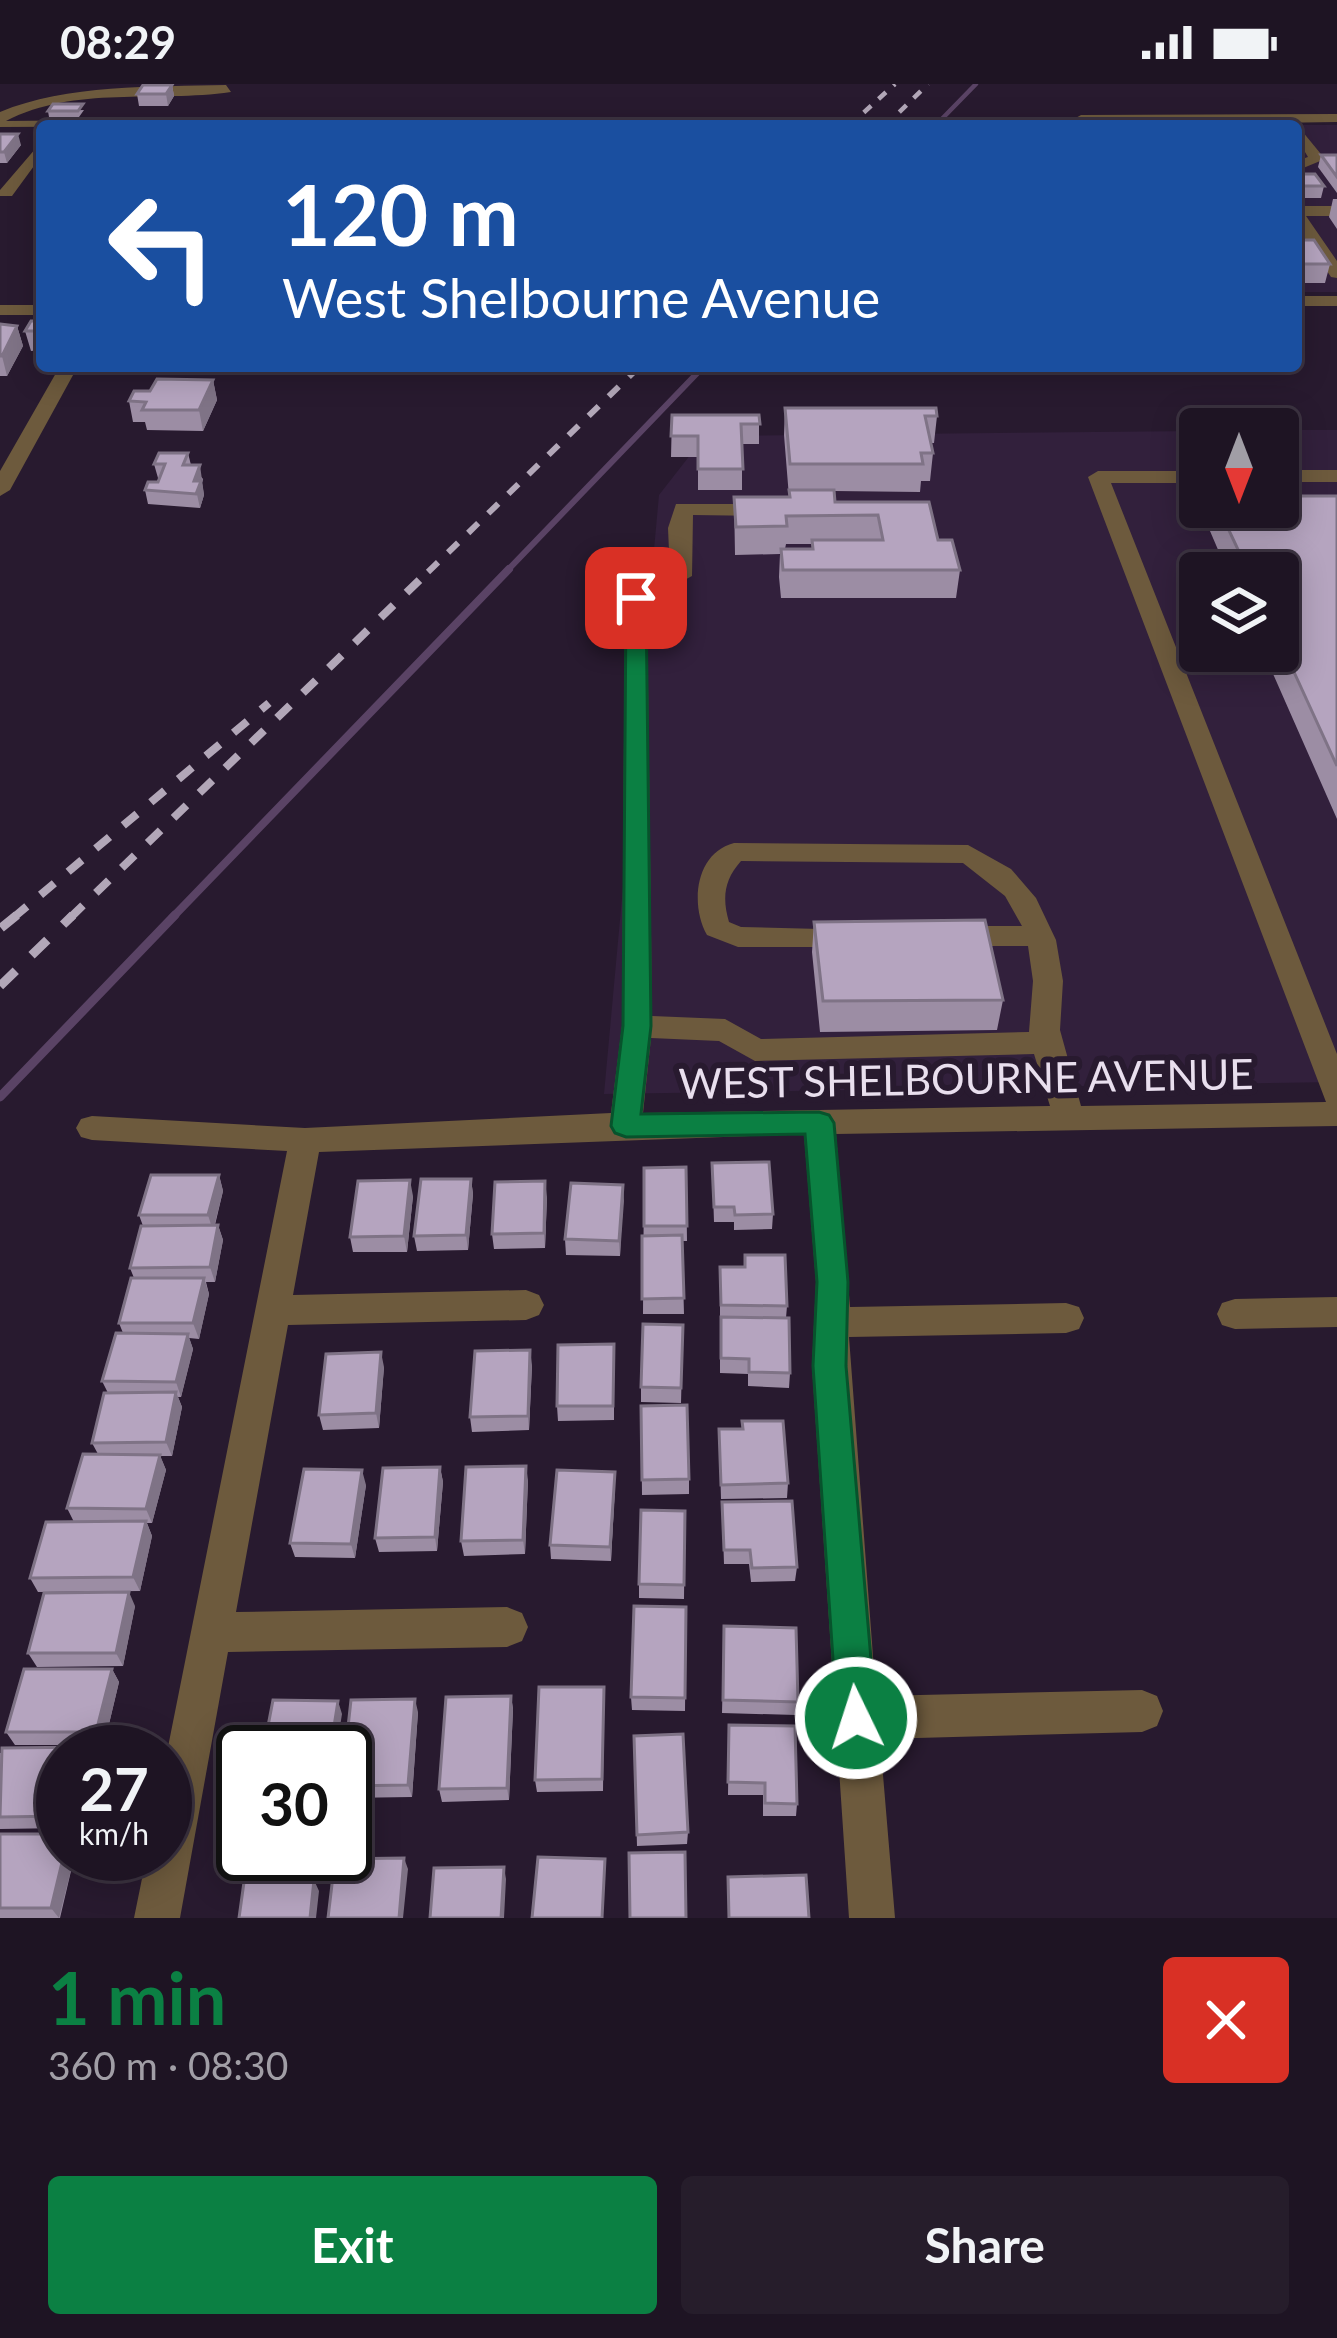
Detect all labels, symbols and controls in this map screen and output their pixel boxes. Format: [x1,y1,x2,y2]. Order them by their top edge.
text: 08:29 [60,15,176,69]
text: 120 m [282,163,519,264]
icon: left [84,168,240,324]
text: West Shelbourne Avenue [282,265,880,330]
north arrow [1179,408,1299,528]
map controls [1179,408,1299,672]
pin [585,547,687,649]
button: layers [1179,552,1299,672]
icon: arrive [603,565,669,631]
street label: WEST SHELBOURNE AVENUE [678,1048,1254,1108]
position arrow [793,1655,919,1781]
speed limit sign: 30 [216,1725,372,1881]
text: 27 [79,1752,149,1824]
text: km/h [79,1815,149,1851]
text: 1 min [48,1954,226,2040]
button: close [1163,1957,1289,2083]
text: 360 m · 08:30 [48,2042,288,2088]
button: Exit [48,2176,657,2314]
button: Share [681,2176,1289,2314]

